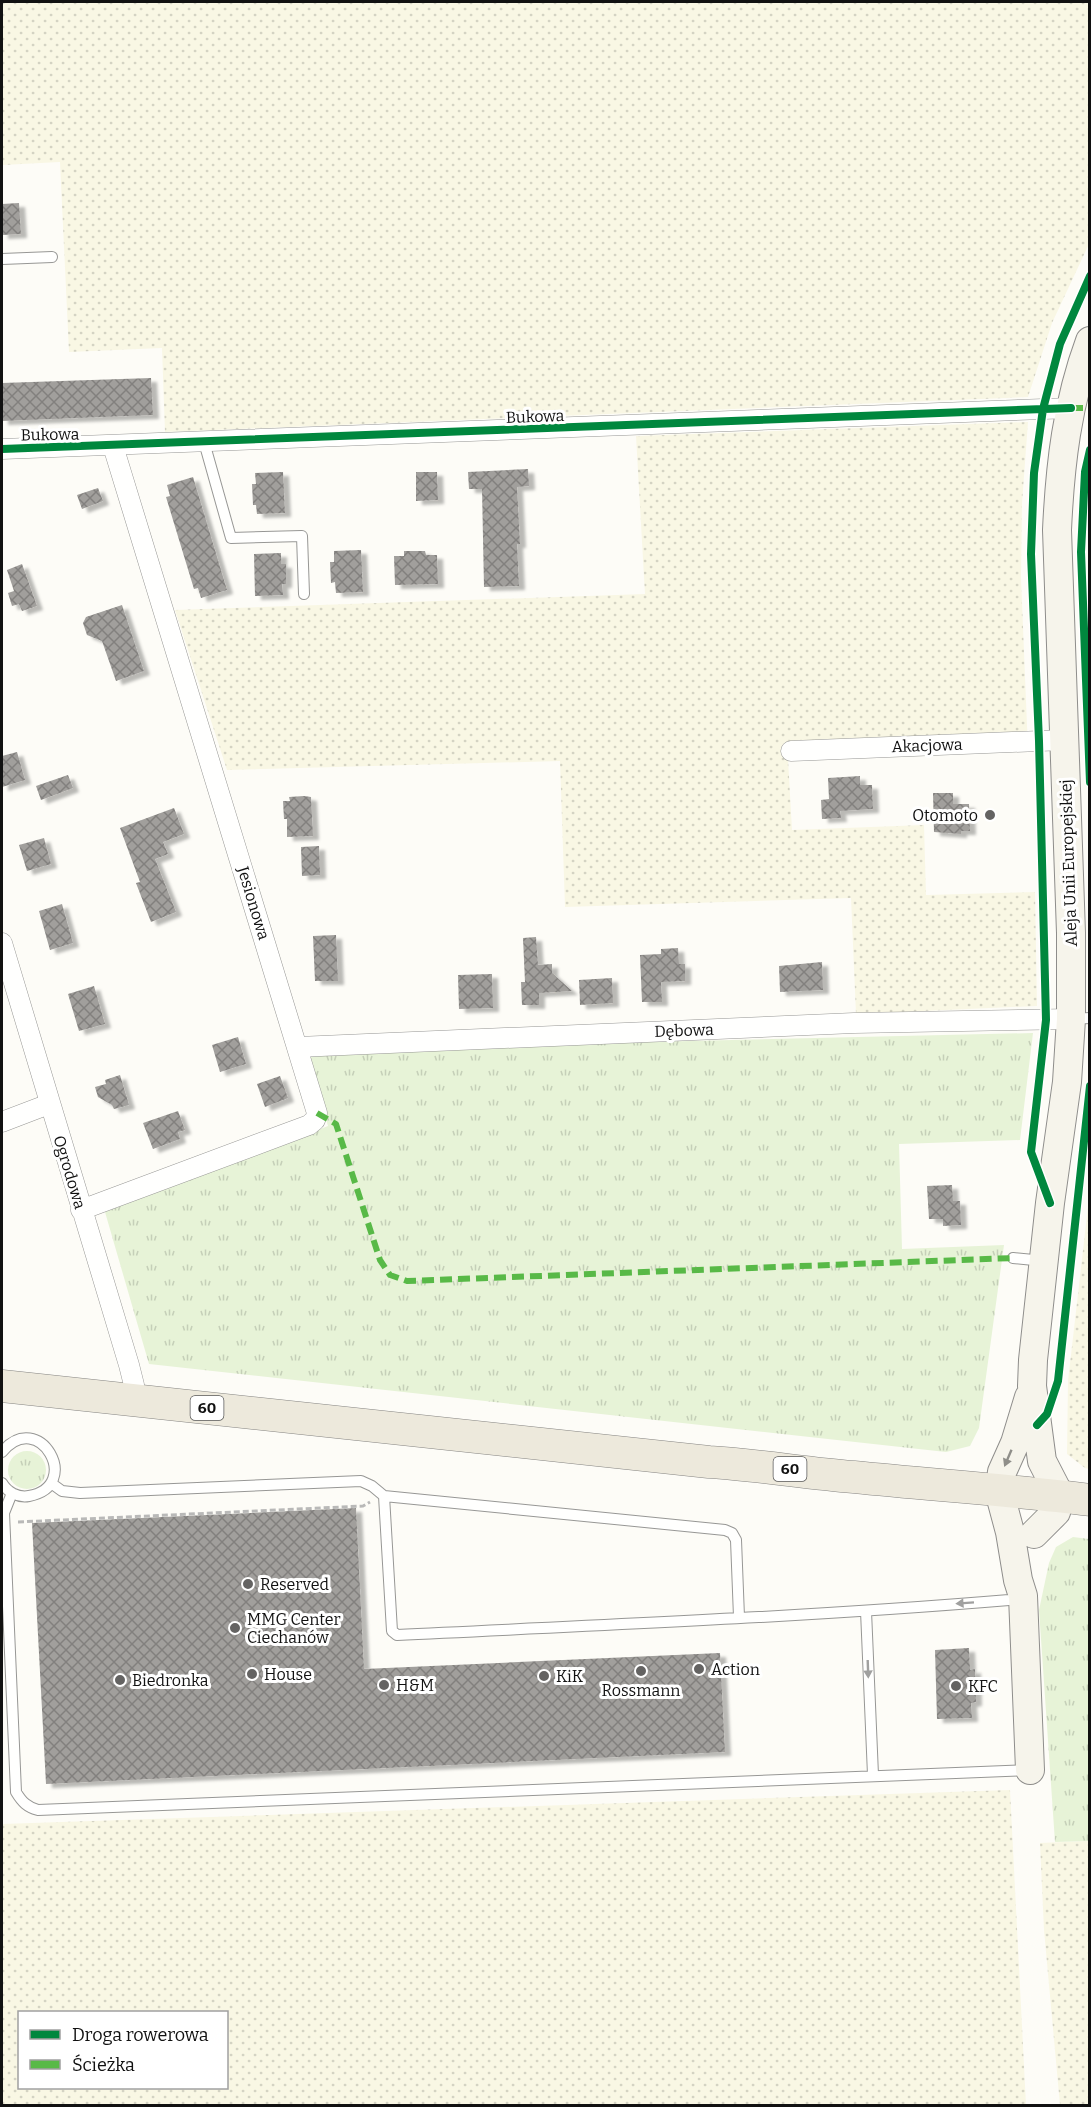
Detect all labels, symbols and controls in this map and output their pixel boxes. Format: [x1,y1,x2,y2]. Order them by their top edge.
street label: Bukowa [505,406,565,427]
street label: Bukowa [21,424,80,445]
street label: Akacjowa [891,735,963,756]
street label: Aleja Unii Europejskiej [1056,779,1081,947]
place label: Otomoto [912,806,978,825]
marker: Otomoto [983,808,997,822]
street label: Jesionowa [233,863,274,942]
street label: Dębowa [654,1020,714,1041]
street label: Ogrodowa [49,1133,90,1211]
road number: 60 [190,1396,224,1420]
one-way arrow [1003,1449,1013,1467]
road number: 60 [774,1457,806,1481]
place label: Reserved [260,1575,329,1594]
marker: Reserved [241,1577,255,1591]
one-way arrow [956,1598,975,1608]
place label: MMG Center Ciechanów [247,1610,341,1647]
marker: MMG Center Ciechanów [228,1621,242,1635]
one-way arrow [864,1659,873,1678]
place label: Action [711,1660,760,1679]
marker: Action [692,1662,706,1676]
marker: Rossmann [634,1664,648,1678]
place label: House [264,1665,312,1684]
marker: House [245,1667,259,1681]
place label: KiK [556,1667,584,1686]
marker: KiK [537,1669,551,1683]
place label: Biedronka [132,1671,209,1690]
marker: Biedronka [113,1673,127,1687]
place label: H&M [396,1676,434,1695]
place label: KFC [968,1677,998,1696]
marker: H&M [377,1678,391,1692]
marker: KFC [949,1679,963,1693]
place label: Rossmann [602,1681,680,1700]
legend [18,2011,228,2089]
text: Droga rowerowa [72,2024,209,2046]
text: Ścieżka [72,2054,135,2076]

